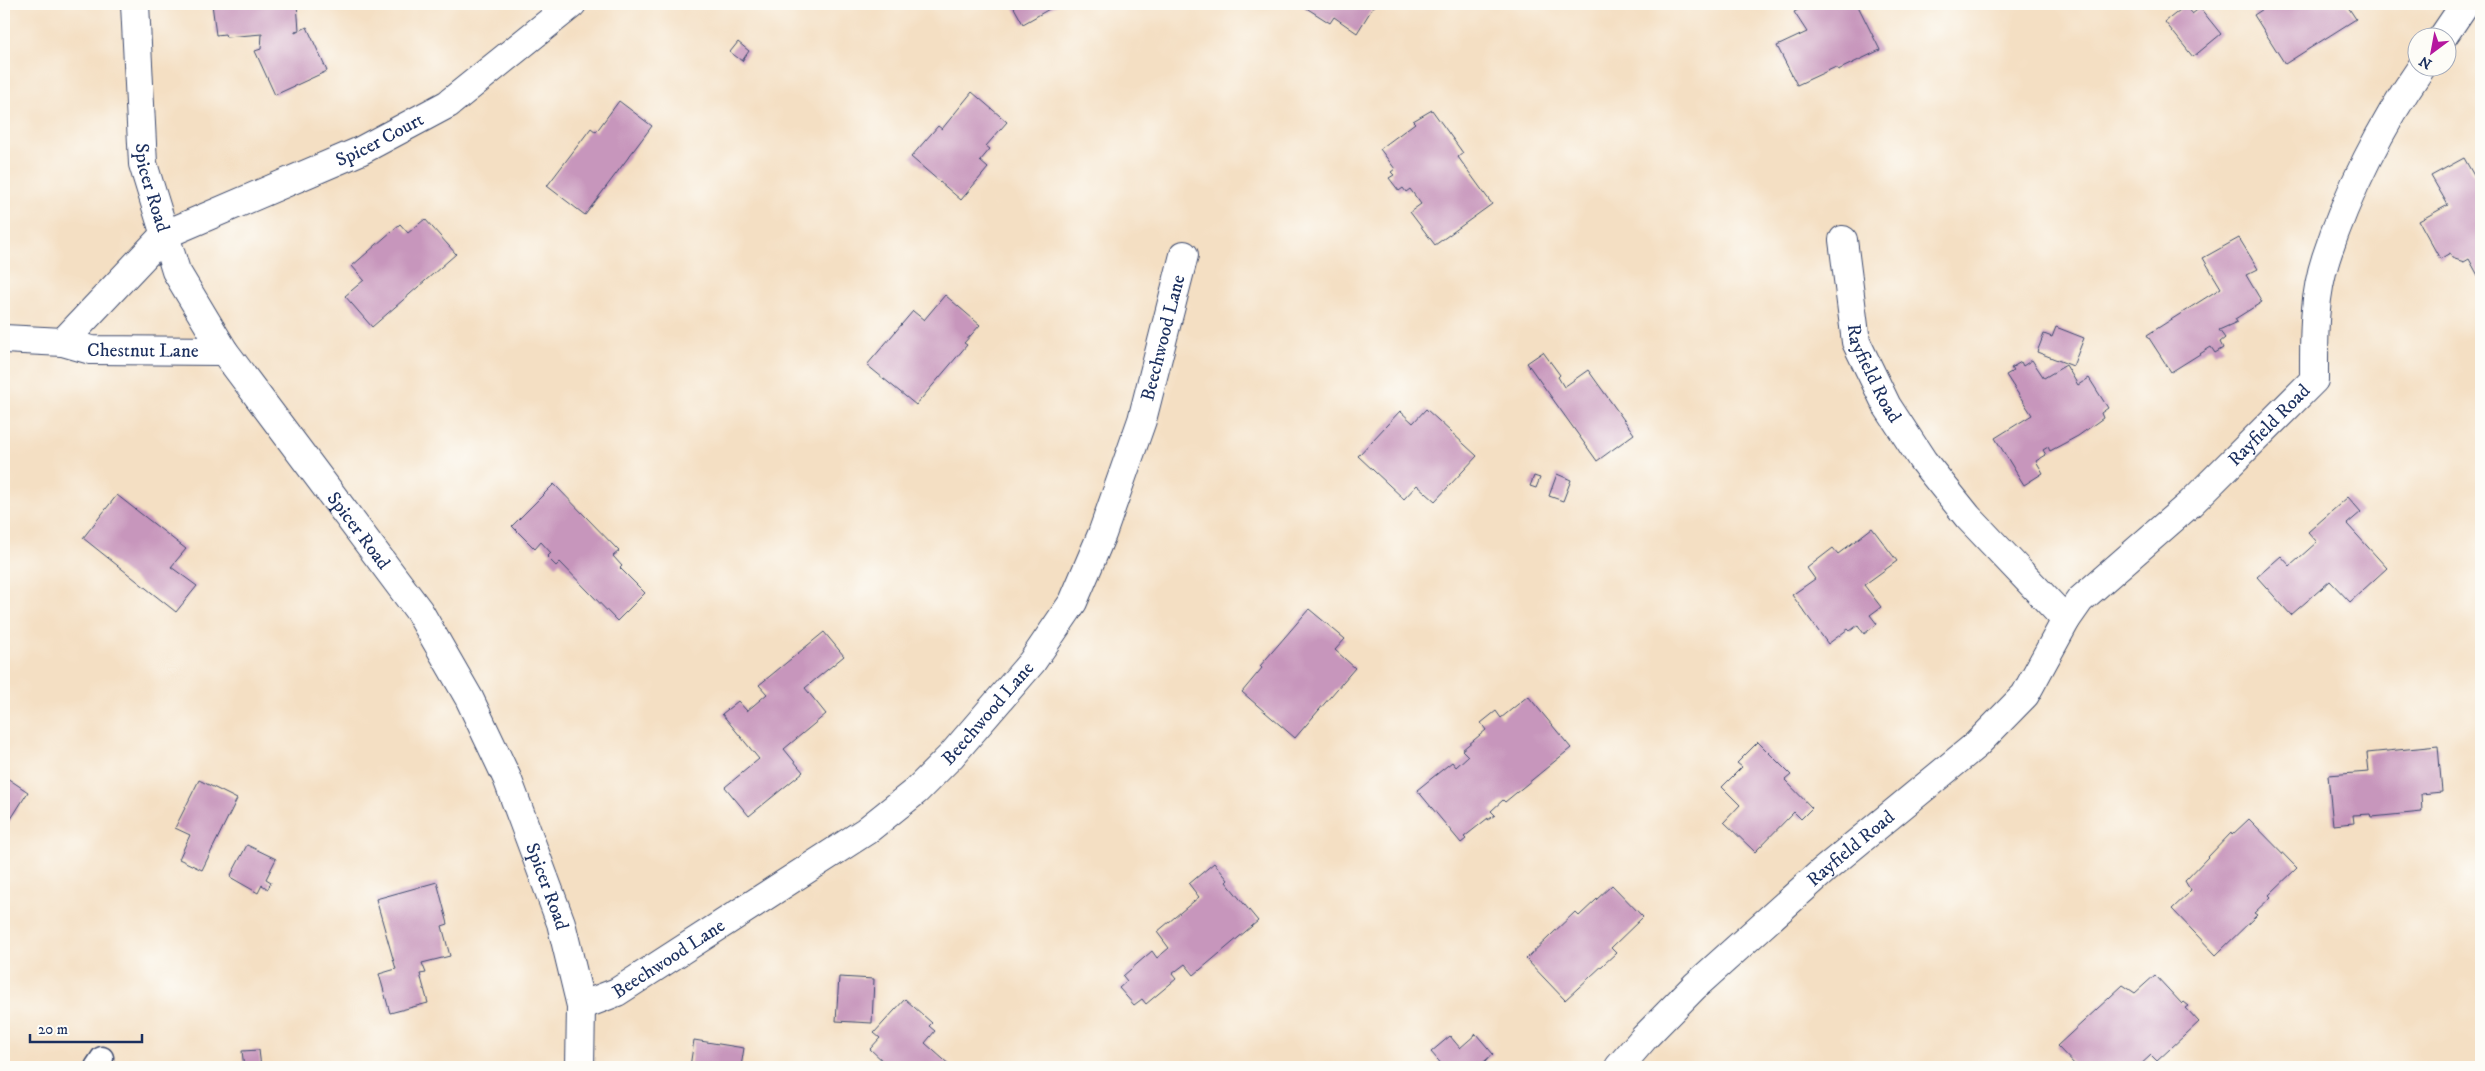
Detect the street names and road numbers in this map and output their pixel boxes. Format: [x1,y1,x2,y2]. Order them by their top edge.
street label: Spicer Court [332,108,428,172]
street label: Spicer Road [130,143,175,235]
street label: Beechwood Lane [1136,272,1190,403]
street label: Rayfield Road [1842,322,1906,427]
street label: Chestnut Lane [87,338,199,362]
street label: Rayfield Road [2223,379,2315,471]
street label: Spicer Road [322,487,396,574]
street label: Beechwood Lane [937,657,1039,770]
street label: Rayfield Road [1802,805,1900,891]
street label: Spicer Road [521,840,574,932]
street label: Beechwood Lane [608,914,729,1004]

